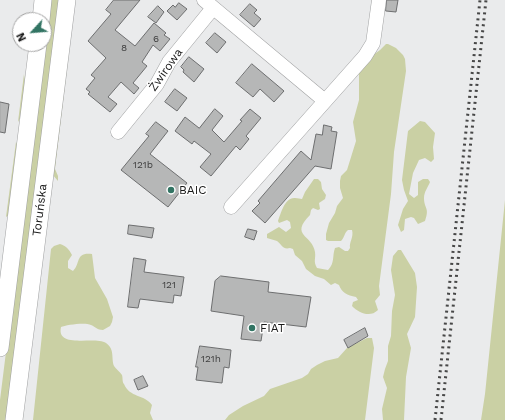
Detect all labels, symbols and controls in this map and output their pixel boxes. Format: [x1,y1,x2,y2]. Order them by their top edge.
north arrow [12,12,52,52]
text: N [14,31,29,44]
house number: 6 [153,33,159,45]
house number: 8 [121,42,127,54]
street label: Żwirowa [146,46,186,94]
house number: 121b [133,159,153,171]
street label: Toruńska [30,183,50,237]
place label: BAIC [179,183,206,197]
marker: BAIC [166,185,176,195]
house number: 121 [162,279,176,291]
place label: FIAT [260,321,285,335]
marker: FIAT [247,323,257,333]
house number: 121h [201,353,221,365]

